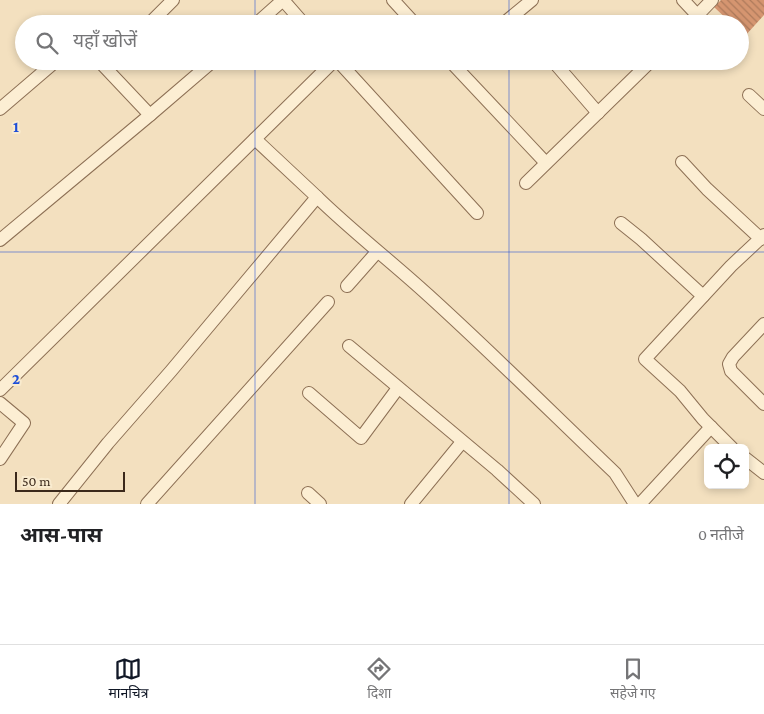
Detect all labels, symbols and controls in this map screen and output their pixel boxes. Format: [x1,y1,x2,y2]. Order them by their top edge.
search box [15,15,749,70]
icon: search [33,29,61,57]
text: यहाँ खोजें [73,30,137,51]
text: 1 [13,118,19,135]
text: 2 [12,370,20,387]
map controls [704,444,749,489]
button: locate [704,444,749,489]
scale bar [15,469,125,492]
text: 50 m [22,473,50,489]
text: आस-पास [20,523,102,547]
text: 0 नतीजे [698,526,744,543]
tab: मानचित्र [108,655,148,704]
tab: दिशा [365,655,393,704]
tab: सहेजे गए [610,655,656,704]

